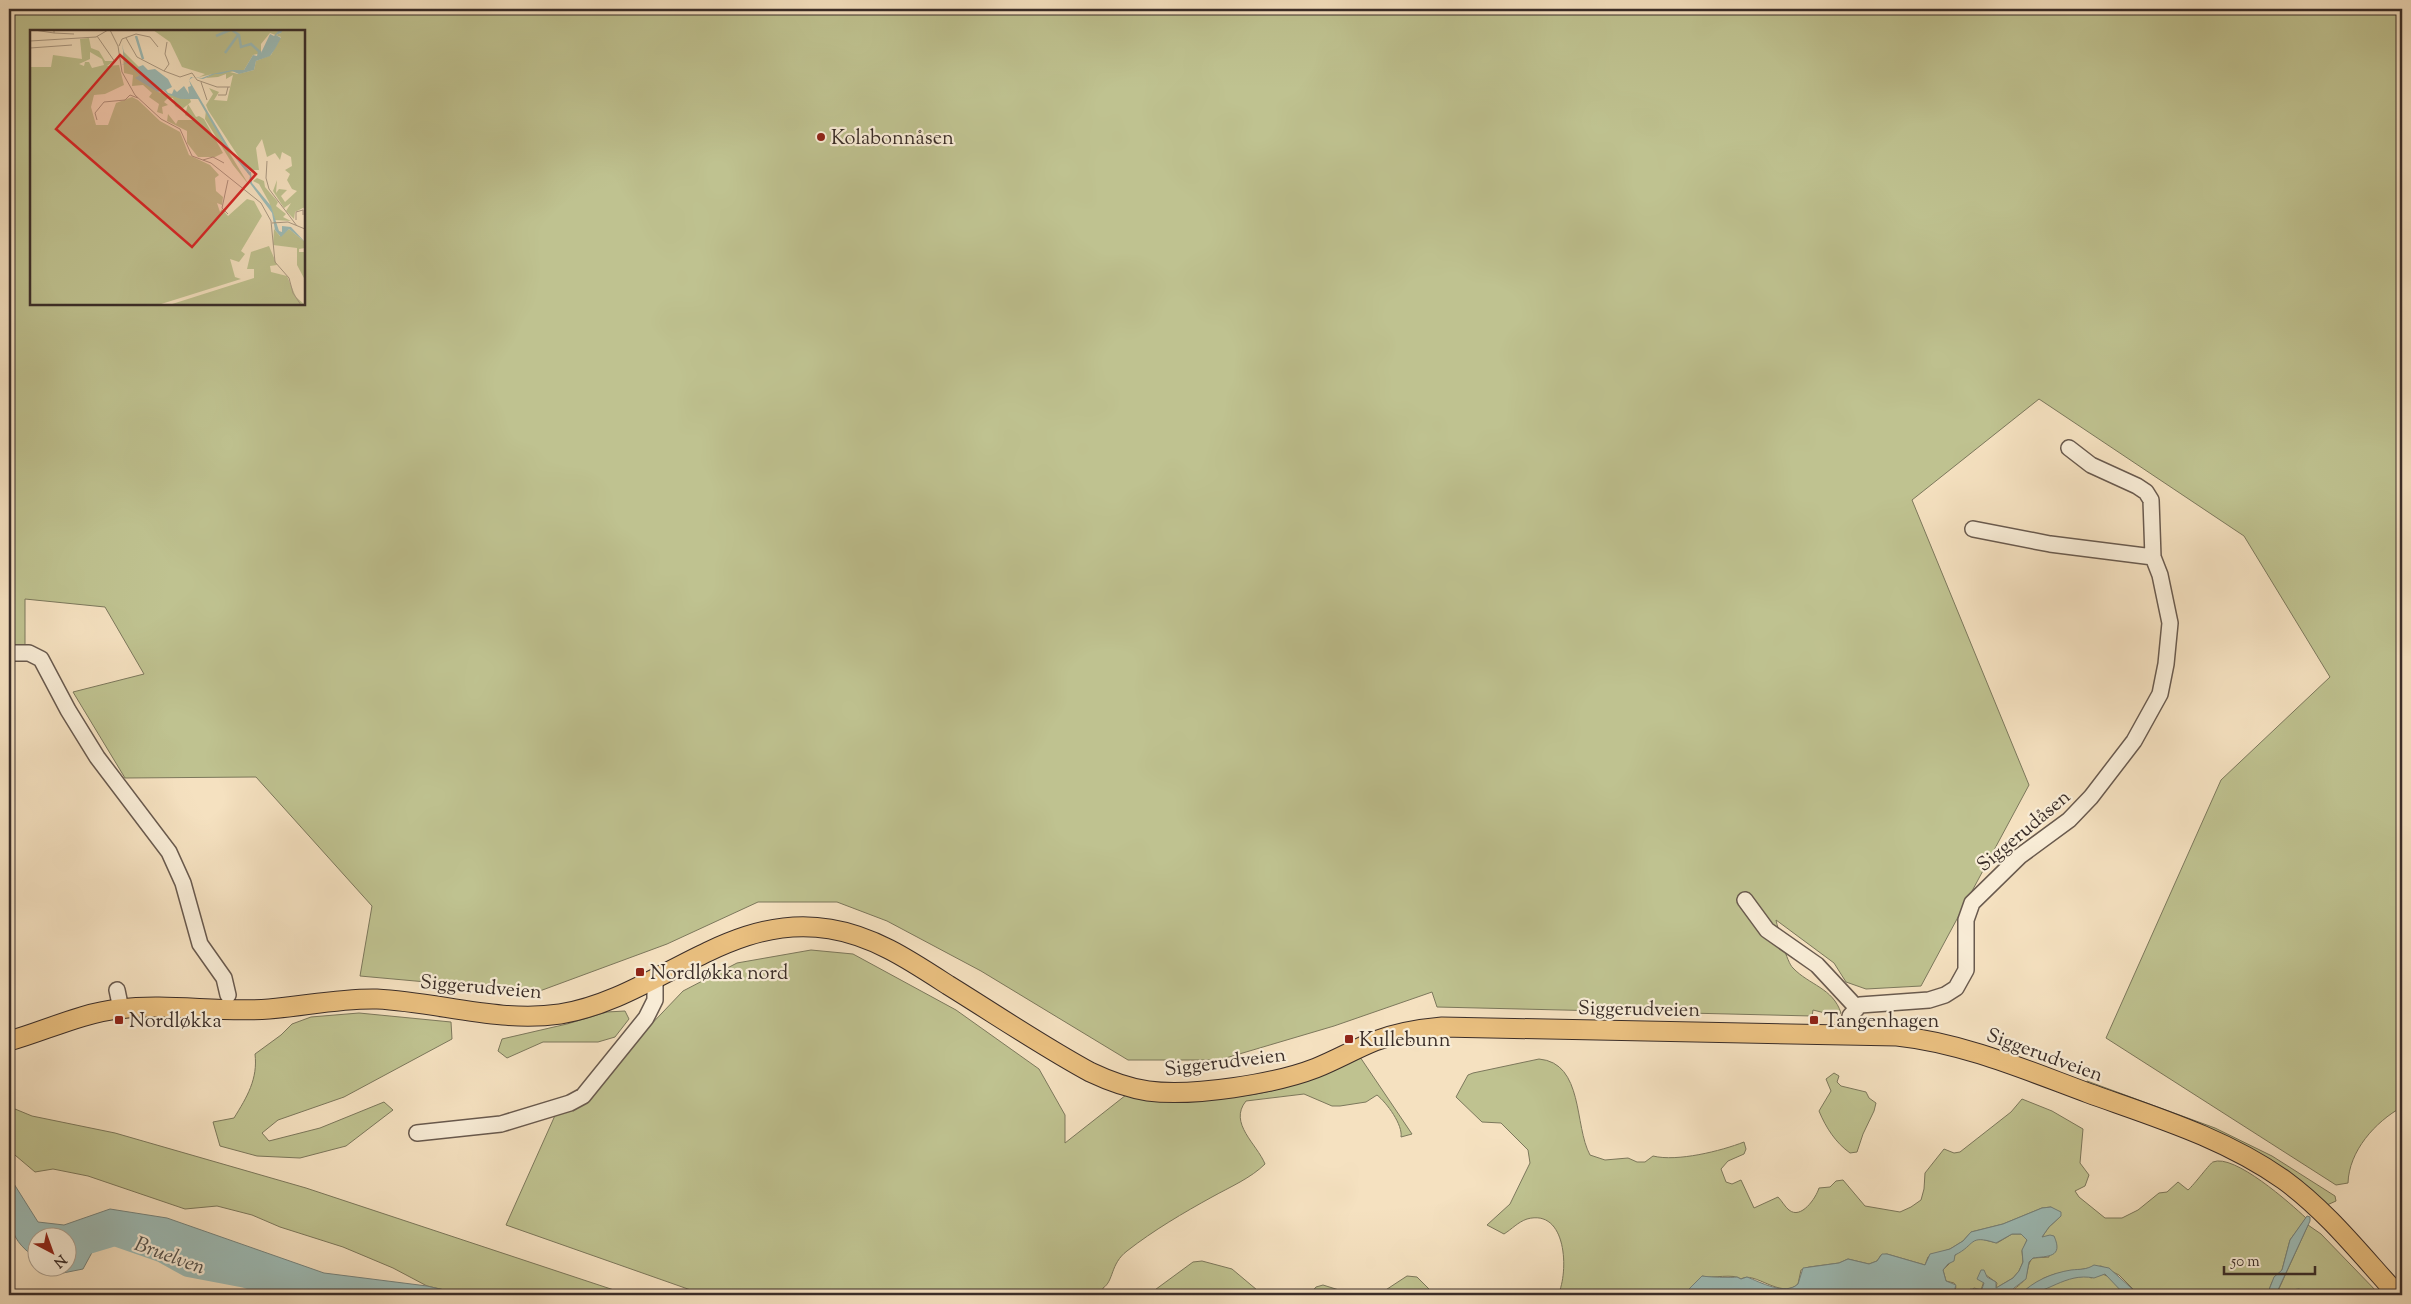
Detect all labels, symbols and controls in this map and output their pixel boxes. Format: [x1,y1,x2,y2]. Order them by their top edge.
inset map [30,30,305,305]
place label: Kolabonnåsen [831,125,954,154]
marker: Kolabonnåsen [815,131,827,143]
street label: Siggerudåsen [1971,784,2078,880]
place label: Nordløkka nord [650,960,788,989]
marker: Nordløkka nord [634,966,646,978]
street label: Siggerudveien [419,969,543,1008]
street label: Siggerudveien [1578,995,1700,1026]
place label: Nordløkka [129,1008,222,1037]
place label: Tangenhagen [1824,1008,1940,1037]
marker: Nordløkka [113,1014,125,1026]
marker: Tangenhagen [1808,1014,1820,1026]
street label: Siggerudveien [1982,1022,2107,1091]
place label: Kullebunn [1359,1027,1451,1056]
marker: Kullebunn [1343,1033,1355,1045]
street label: Siggerudveien [1163,1042,1288,1085]
north arrow [28,1226,78,1276]
water label: Bruelven [130,1230,209,1284]
scale bar [2224,1244,2315,1276]
text: N [48,1249,70,1272]
text: 50 m [2230,1252,2260,1273]

